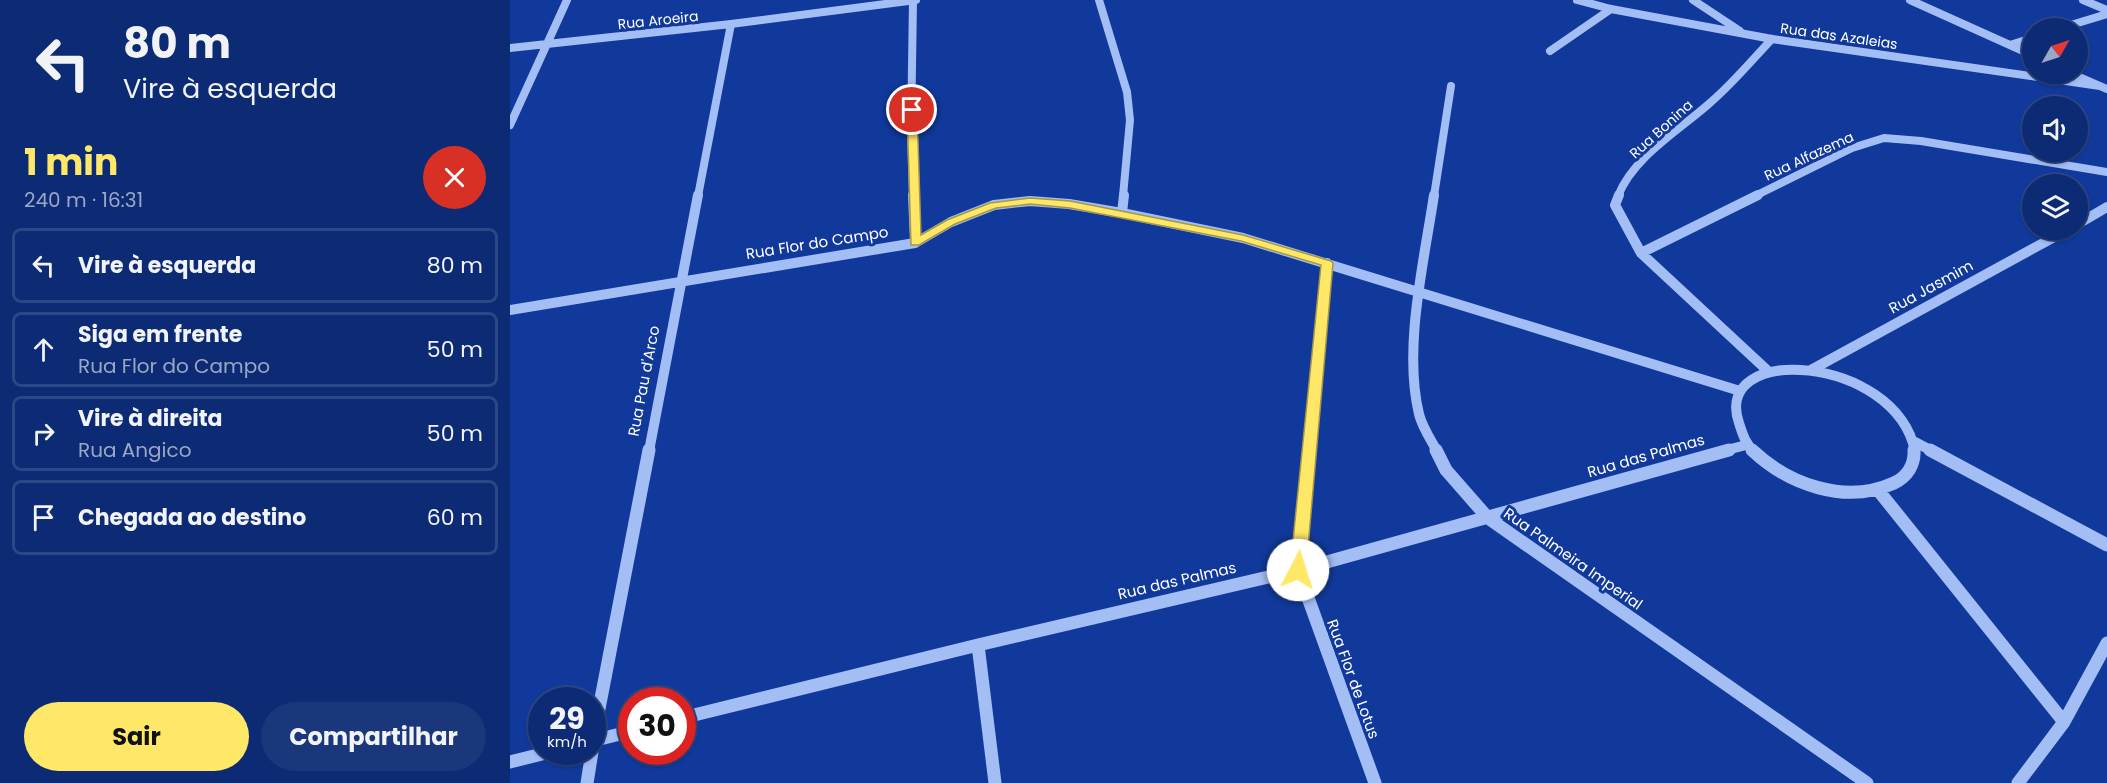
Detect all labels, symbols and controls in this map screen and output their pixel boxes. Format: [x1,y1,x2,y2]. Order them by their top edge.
street label: Rua Aroeira [617,6,699,34]
text: 80 m [123,14,231,73]
street label: Rua das Azaleias [1779,18,1899,54]
north arrow [2022,18,2088,84]
map controls [2022,18,2088,240]
icon: left [24,24,102,102]
text: Vire à esquerda [123,70,337,107]
pin [886,84,937,135]
icon: arrive [895,93,928,126]
street label: Rua Bonina [1625,95,1697,163]
button: sound [2022,96,2088,162]
street label: Rua Alfazema [1761,127,1857,185]
text: 1 min [24,137,118,188]
button: close [423,146,486,209]
button: layers [2022,174,2088,240]
text: 240 m · 16:31 [24,186,143,214]
street label: Rua Flor do Campo [744,221,890,264]
icon: left [27,249,60,282]
text: Vire à esquerda [78,250,256,281]
text: 80 m [427,250,483,281]
street label: Rua Jasmim [1885,255,1977,318]
text: Siga em frente [78,319,242,350]
street label: Rua Pau d'Arco [622,324,665,438]
icon: ahead [27,333,60,366]
text: 50 m [427,334,483,365]
text: Rua Flor do Campo [78,352,270,380]
text: Vire à direita [78,403,223,434]
icon: right [27,417,60,450]
text: 50 m [427,418,483,449]
street label: Rua das Palmas [1585,429,1707,482]
text: Rua Angico [78,436,191,464]
icon: arrive [27,501,60,534]
text: Chegada ao destino [78,502,306,533]
text: 60 m [427,502,483,533]
street label: Rua Palmeira Imperial [1500,503,1647,615]
position arrow [1266,538,1330,602]
street label: Rua das Palmas [1116,557,1238,604]
street label: Rua Flor de Lotus [1322,616,1385,742]
speed limit sign: 30 [618,687,696,765]
text: 29 [549,697,585,740]
button: Sair [24,702,249,771]
button: Compartilhar [261,702,486,771]
text: km/h [547,731,587,752]

